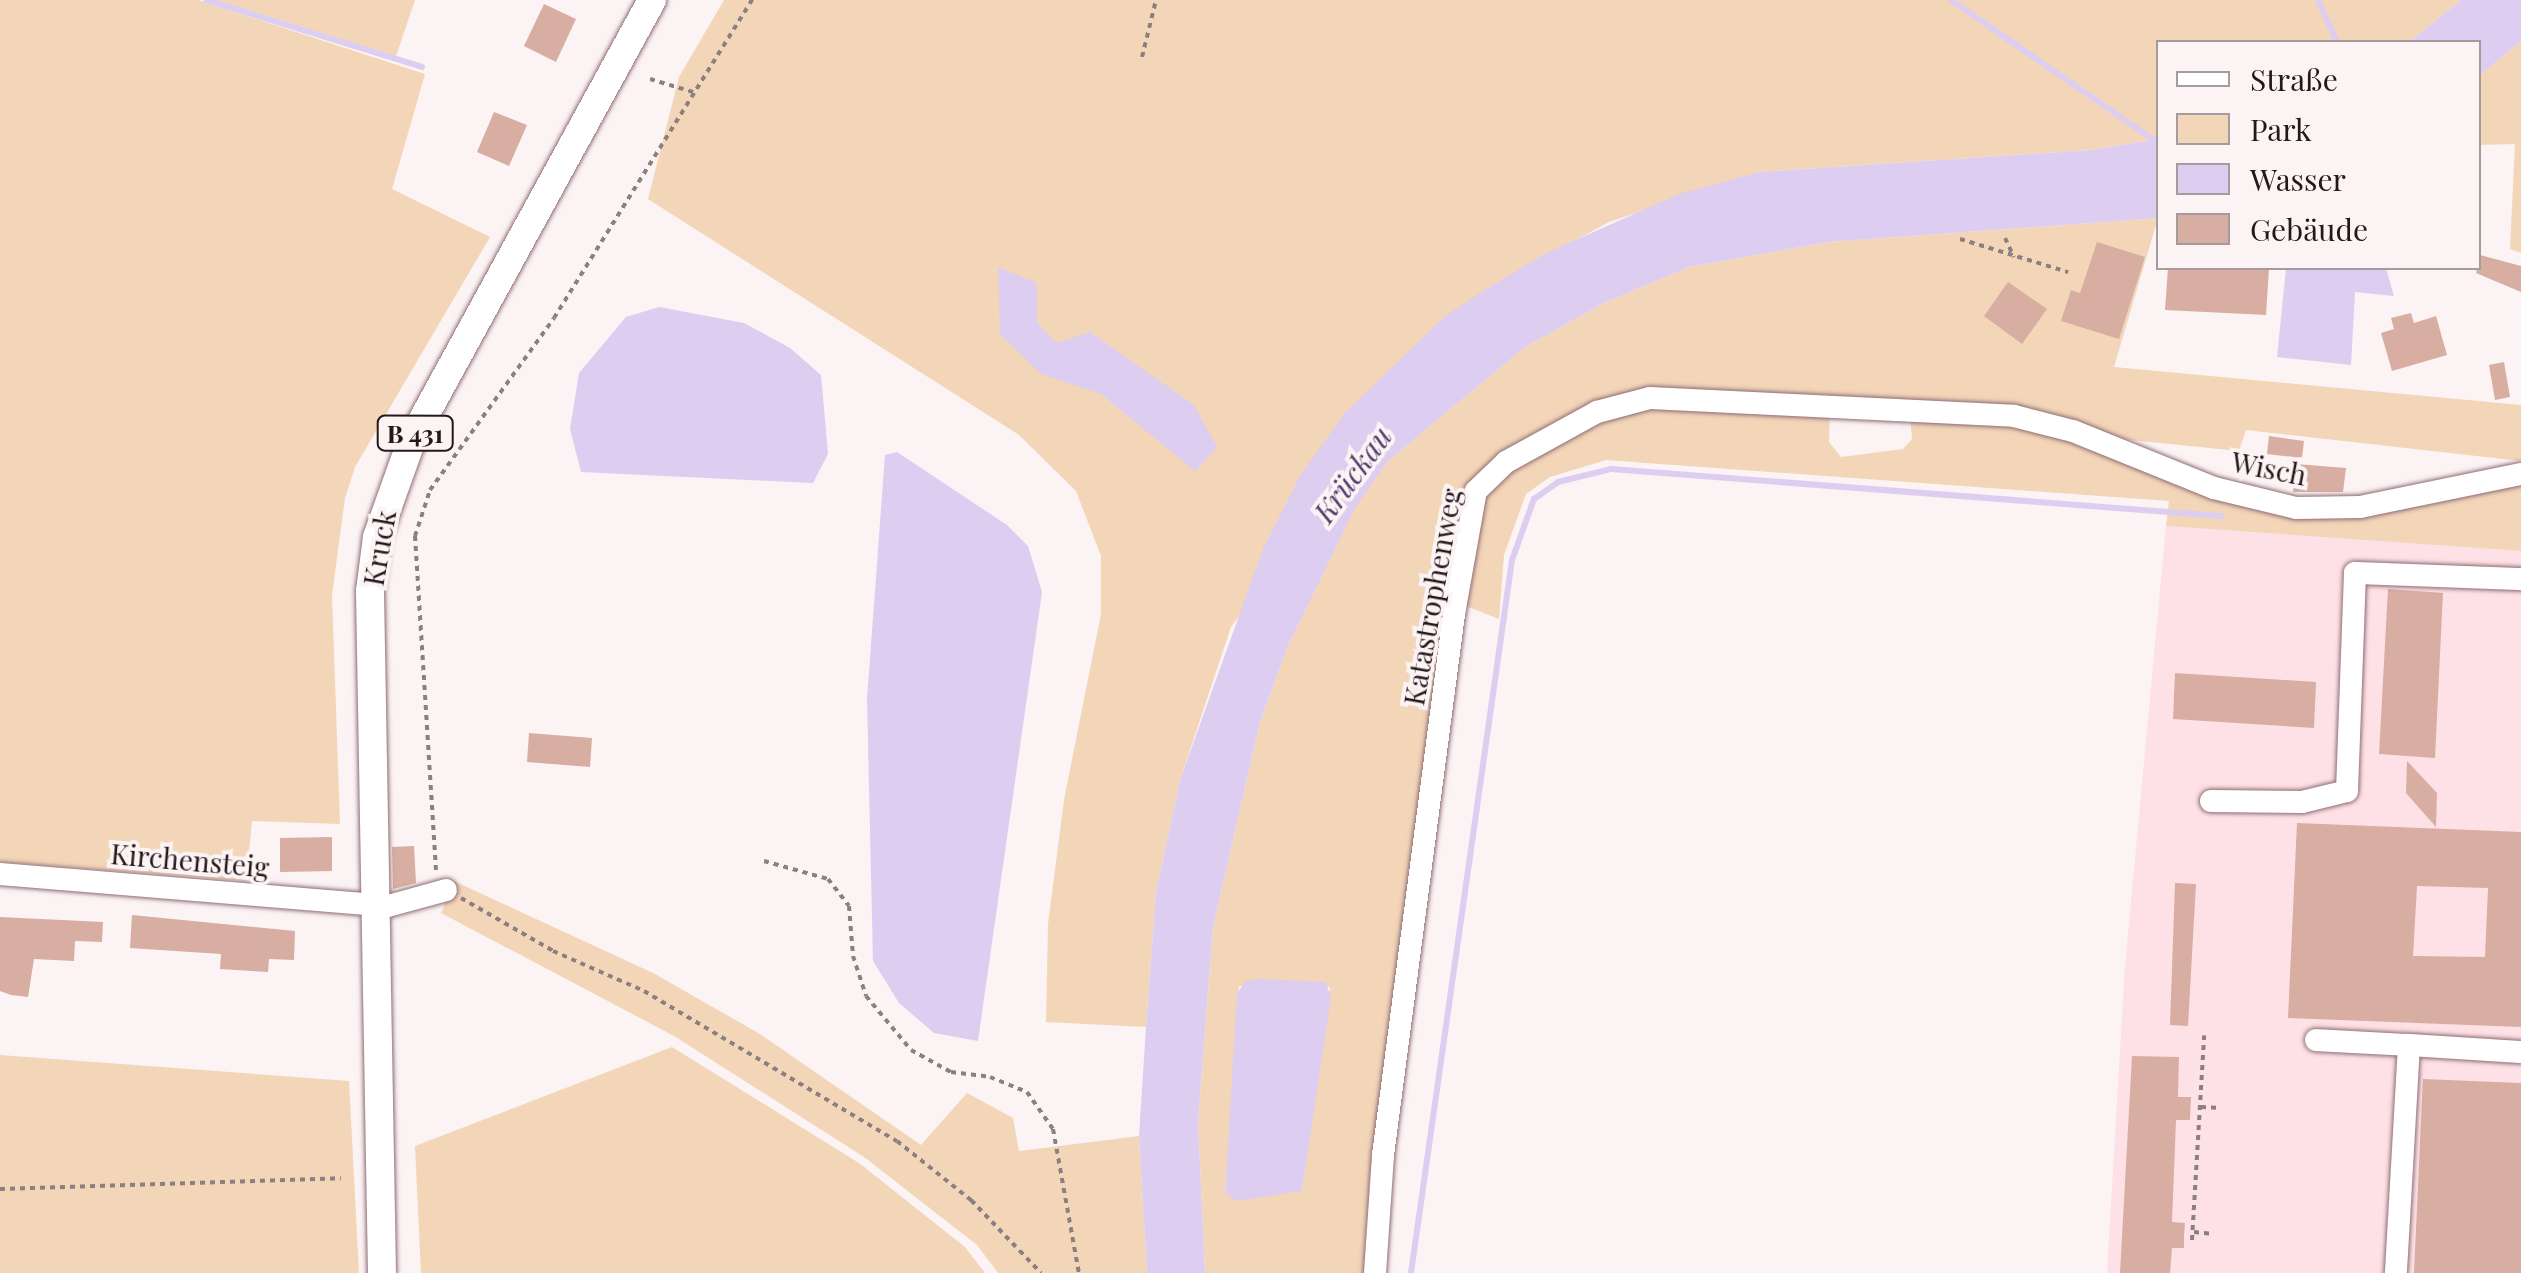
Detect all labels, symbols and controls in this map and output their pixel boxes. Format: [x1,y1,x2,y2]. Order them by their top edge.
legend [2156,40,2481,270]
text: Straße [2250,59,2338,99]
text: Park [2250,109,2312,149]
text: Wasser [2250,159,2346,199]
text: Gebäude [2250,209,2368,249]
road number: B 431 [375,413,455,453]
water label: Krückau [1305,419,1399,529]
street label: Wisch [2229,444,2309,492]
street label: Katastrophenweg [1396,486,1468,708]
street label: Kruck [356,508,402,588]
street label: Kirchensteig [109,836,271,884]

